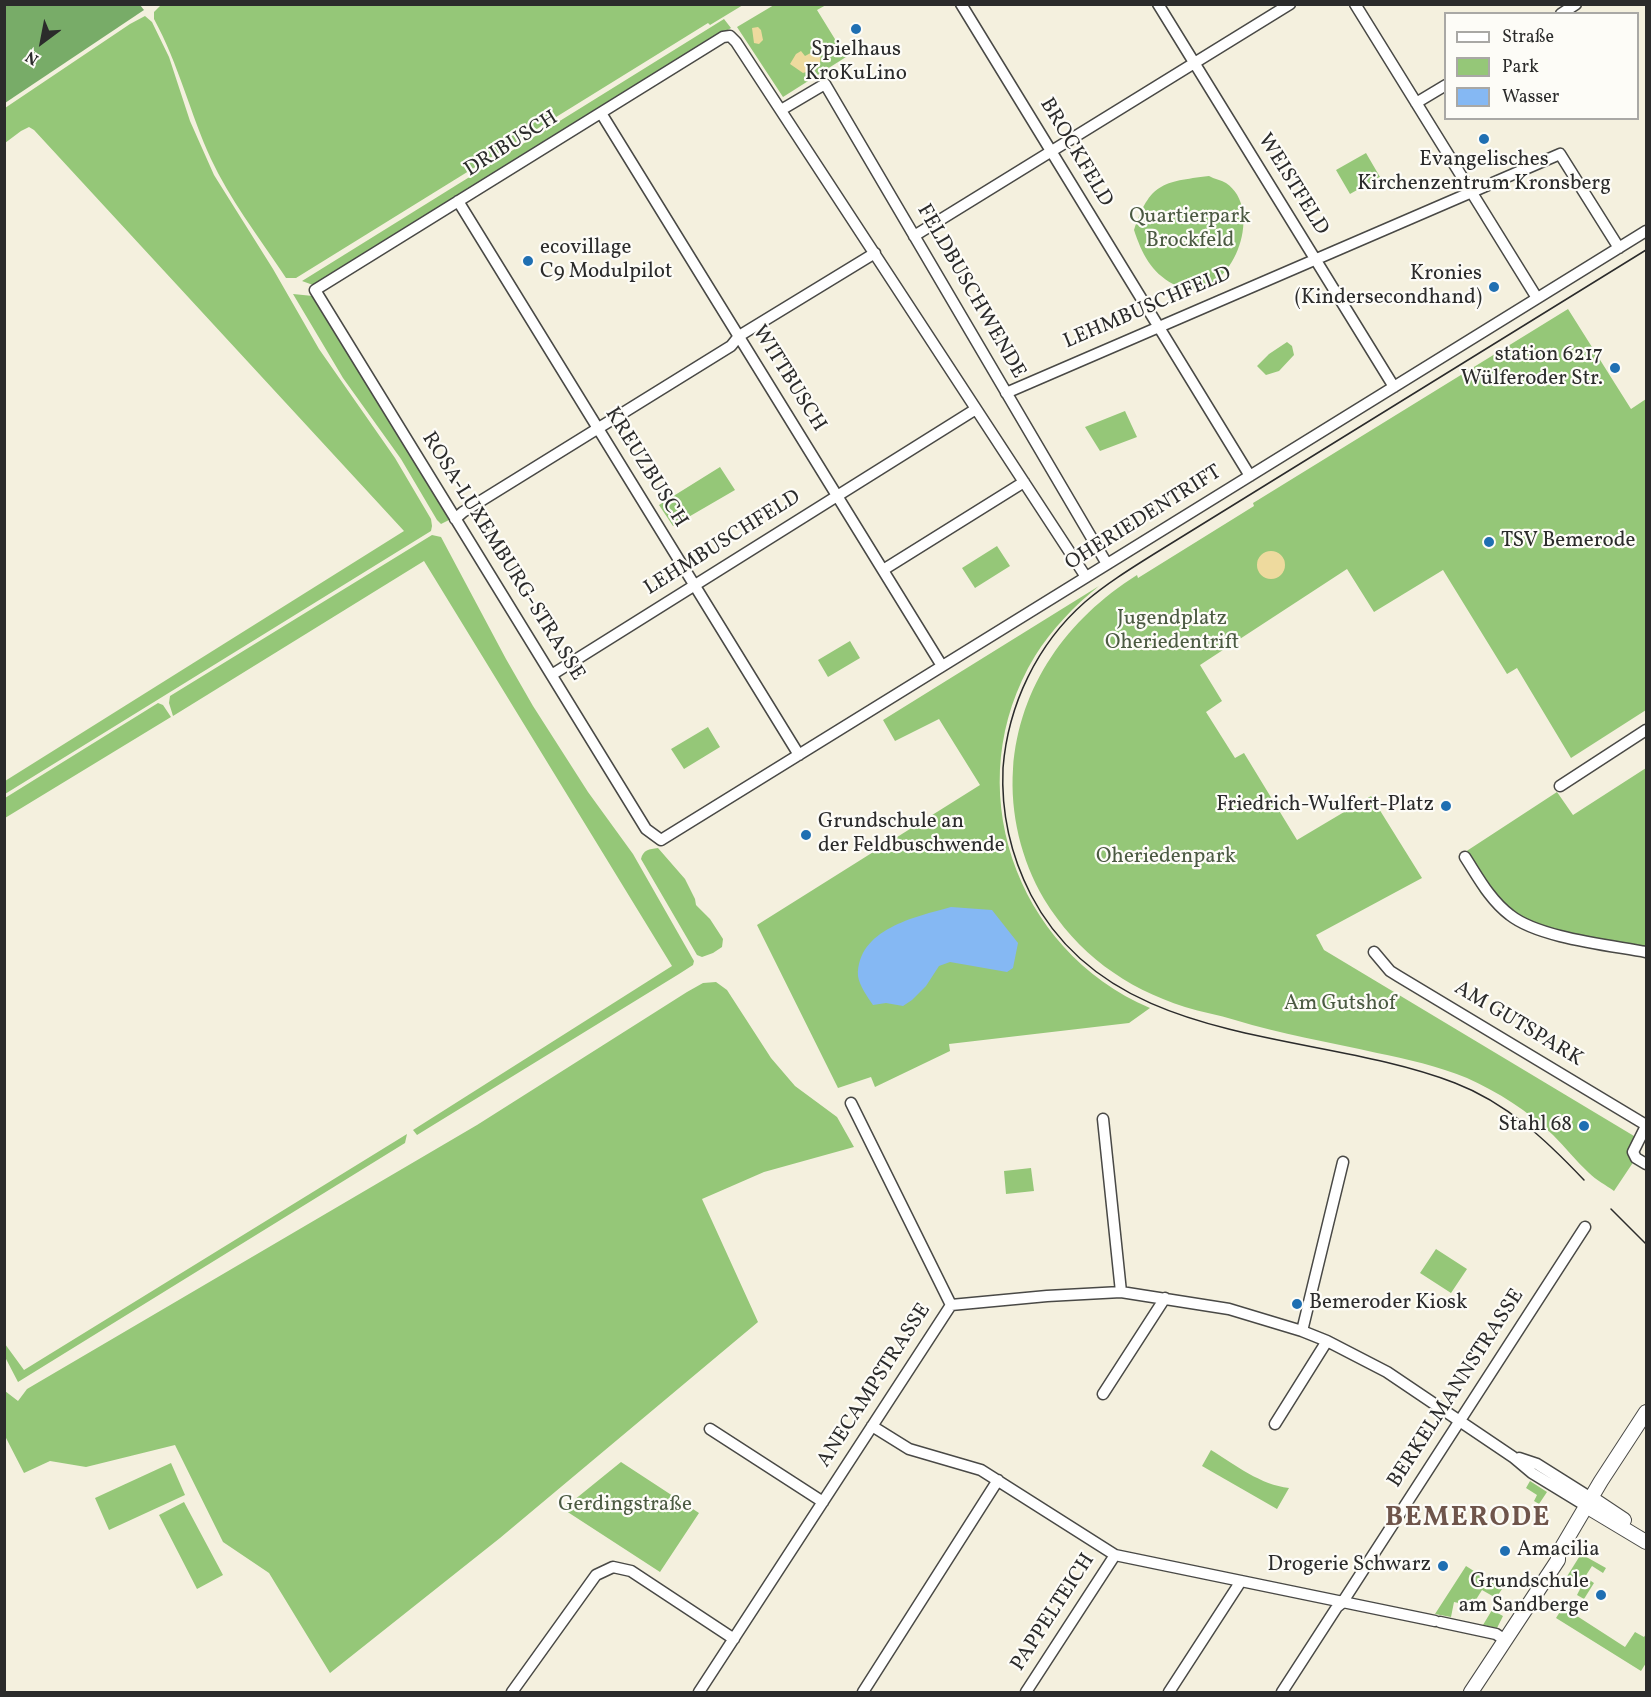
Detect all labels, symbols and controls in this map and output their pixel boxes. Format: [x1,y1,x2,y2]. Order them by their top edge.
north arrow [12,12,72,72]
legend [1444,12,1639,120]
marker: Spielhaus KroKuLino [849,22,863,36]
text: Straße [1502,25,1554,50]
place label: Spielhaus KroKuLino [805,38,907,88]
text: N [22,45,43,70]
text: Park [1502,55,1539,80]
text: Wasser [1502,85,1559,110]
street label: BROCKFELD [1033,94,1117,212]
street label: DRIBUSCH [461,106,563,184]
street label: WEISTFELD [1251,130,1333,240]
marker: Evangelisches Kirchenzentrum Kronsberg [1477,132,1491,146]
place label: Evangelisches Kirchenzentrum Kronsberg [1357,148,1611,198]
street label: FELDBUSCHWENDE [910,200,1030,384]
park label: Quartierpark Brockfeld [1129,205,1251,255]
place label: ecovillage C9 Modulpilot [540,236,672,286]
marker: ecovillage C9 Modulpilot [521,254,535,268]
street label: LEHMBUSCHFELD [1060,262,1236,356]
place label: Kronies (Kindersecondhand) [1295,262,1482,312]
marker: Kronies (Kindersecondhand) [1487,280,1501,294]
street label: WITTBUSCH [745,321,831,437]
place label: station 6217 Wülferoder Str. [1461,343,1603,393]
marker: station 6217 Wülferoder Str. [1608,361,1622,375]
street label: KREUZBUSCH [598,403,692,533]
street label: ROSA-LUXEMBURG-STRASSE [415,428,589,686]
street label: OHERIEDENTRIFT [1061,461,1227,577]
street label: LEHMBUSCHFELD [640,486,806,602]
place label: TSV Bemerode [1501,529,1636,555]
marker: TSV Bemerode [1482,535,1496,549]
park label: Jugendplatz Oheriedentrift [1105,607,1239,657]
place label: Friedrich-Wulfert-Platz [1216,793,1434,819]
marker: Friedrich-Wulfert-Platz [1439,799,1453,813]
place label: Grundschule an der Feldbuschwende [818,810,1005,860]
marker: Grundschule an der Feldbuschwende [799,828,813,842]
park label: Oheriedenpark [1096,845,1236,871]
street label: AM GUTSPARK [1449,977,1587,1073]
park label: Am Gutshof [1284,992,1396,1018]
place label: Stahl 68 [1498,1113,1572,1139]
marker: Stahl 68 [1577,1119,1591,1133]
street label: BERKELMANNSTRASSE [1383,1285,1531,1493]
place label: Bemeroder Kiosk [1309,1291,1468,1317]
marker: Bemeroder Kiosk [1290,1297,1304,1311]
street label: ANECAMPSTRASSE [813,1299,937,1473]
park label: Gerdingstraße [558,1493,692,1519]
district label: BEMERODE [1385,1504,1551,1536]
place label: Amacilia [1517,1538,1600,1564]
marker: Amacilia [1498,1544,1512,1558]
street label: PAPPELTEICH [1007,1549,1101,1677]
place label: Drogerie Schwarz [1268,1553,1431,1579]
marker: Drogerie Schwarz [1436,1559,1450,1573]
place label: Grundschule am Sandberge [1458,1570,1589,1620]
marker: Grundschule am Sandberge [1594,1588,1608,1602]

